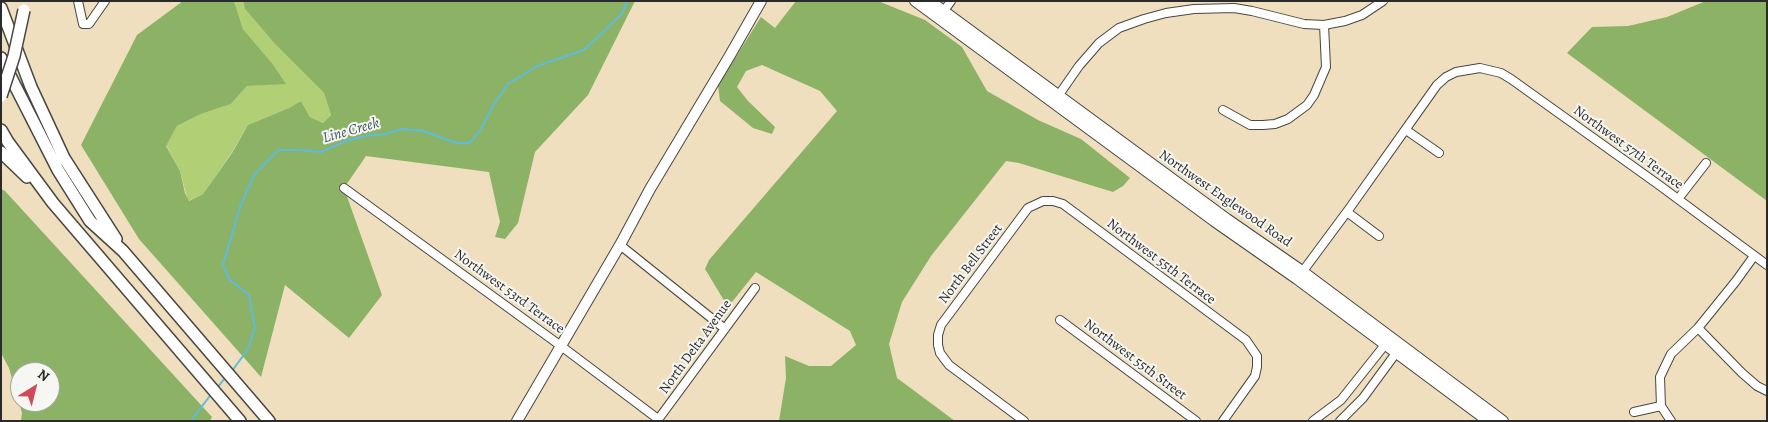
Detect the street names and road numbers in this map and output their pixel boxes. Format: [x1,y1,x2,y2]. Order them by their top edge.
street label: Northwest 57th Terrace [1570,102,1686,194]
street label: Northwest Englewood Road [1155,147,1295,251]
street label: Northwest 55th Terrace [1103,216,1219,308]
street label: North Bell Street [936,221,1006,307]
street label: Northwest 53rd Terrace [450,246,568,338]
street label: North Delta Avenue [656,297,736,397]
street label: Northwest 55th Street [1080,316,1190,404]

